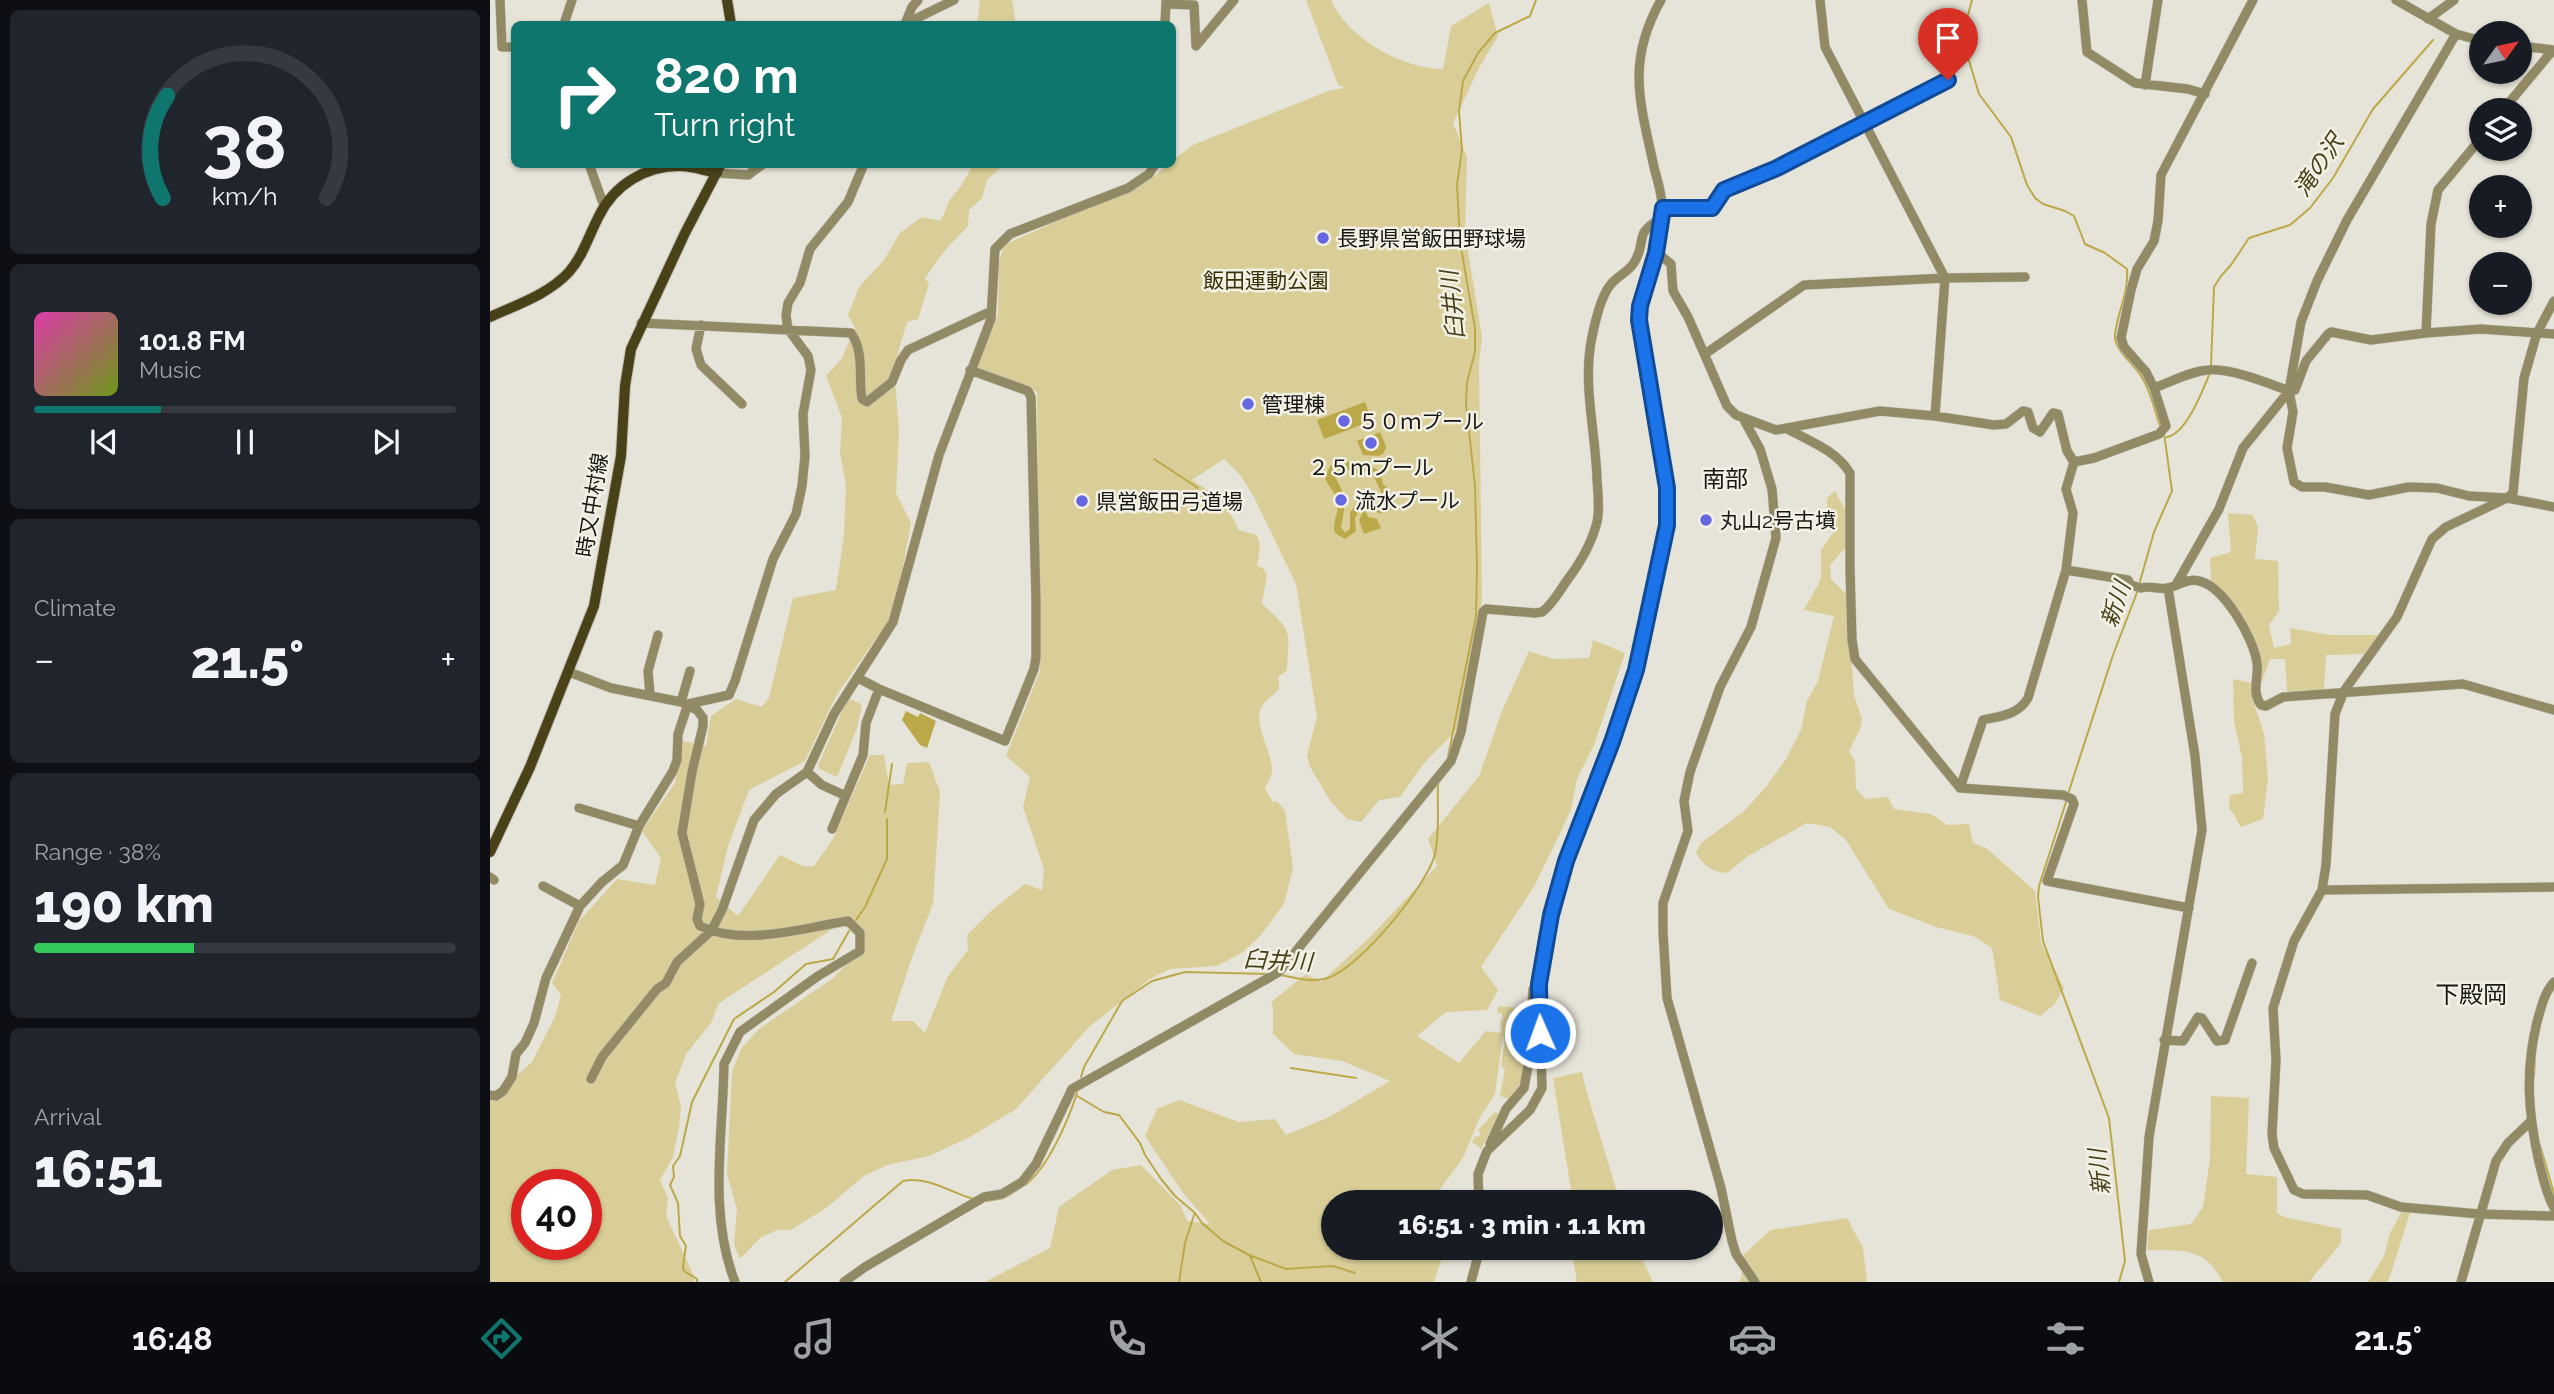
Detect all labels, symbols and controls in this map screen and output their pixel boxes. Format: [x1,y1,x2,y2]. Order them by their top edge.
pin [1918,8,1978,80]
icon: arrive [1929,19,1967,57]
north arrow [2469,21,2532,84]
map controls [2469,21,2532,315]
text: 820 m [654,47,799,104]
icon: right [539,49,630,140]
button: layers [2469,98,2532,161]
text: 38 [203,101,287,186]
text: Turn right [654,106,795,143]
water label: 滝の沢 [2288,126,2350,201]
button: + [2469,175,2532,238]
text: km/h [212,181,278,211]
place label: 長野県営飯田野球場 [1337,226,1526,251]
marker: 長野県営飯田野球場 [1315,230,1331,246]
button: − [2469,252,2532,315]
water label: 臼井川 [1435,266,1469,341]
park label: 飯田運動公園 [1203,268,1329,293]
text: 101.8 FM [139,326,246,356]
text: Music [139,356,202,383]
place label: 管理棟 [1262,392,1325,417]
marker: 管理棟 [1240,396,1256,412]
place label: ５０ｍプール [1358,409,1484,434]
marker: ５０ｍプール [1336,413,1352,429]
icon: previous [85,423,123,461]
icon: pause [226,423,264,461]
icon: next [367,423,405,461]
marker: ２５ｍプール [1363,435,1379,451]
street label: 時又中村線 [571,451,613,559]
place label: ２５ｍプール [1308,455,1434,480]
district label: 南部 [1702,465,1748,492]
place label: 流水プール [1355,488,1460,513]
place label: 県営飯田弓道場 [1096,489,1243,514]
marker: 流水プール [1333,492,1349,508]
marker: 県営飯田弓道場 [1074,493,1090,509]
place label: 丸山2号古墳 [1720,508,1836,533]
marker: 丸山2号古墳 [1698,512,1714,528]
water label: 新川 [2095,575,2136,630]
text: Climate [34,594,116,621]
text: 21.5° [190,629,304,690]
text: − [34,637,54,682]
text: + [440,637,456,682]
text: Range · 38% [34,838,161,865]
text: 190 km [34,873,214,934]
water label: 臼井川 [1243,945,1316,975]
district label: 下殿岡 [2435,980,2507,1009]
position arrow [1503,996,1577,1070]
text: Arrival [34,1103,101,1130]
text: 16:51 [34,1138,163,1199]
water label: 新川 [2083,1145,2115,1196]
speed limit sign: 40 [511,1169,602,1260]
text: 16:51 · 3 min · 1.1 km [1398,1210,1646,1240]
icon: directions [477,1314,526,1363]
icon: music [790,1314,839,1363]
icon: phone [1102,1314,1151,1363]
icon: climate [1415,1314,1464,1363]
icon: car [1728,1314,1777,1363]
icon: filters [2041,1314,2090,1363]
text: 16:48 [132,1320,213,1357]
text: 21.5° [2354,1320,2422,1357]

